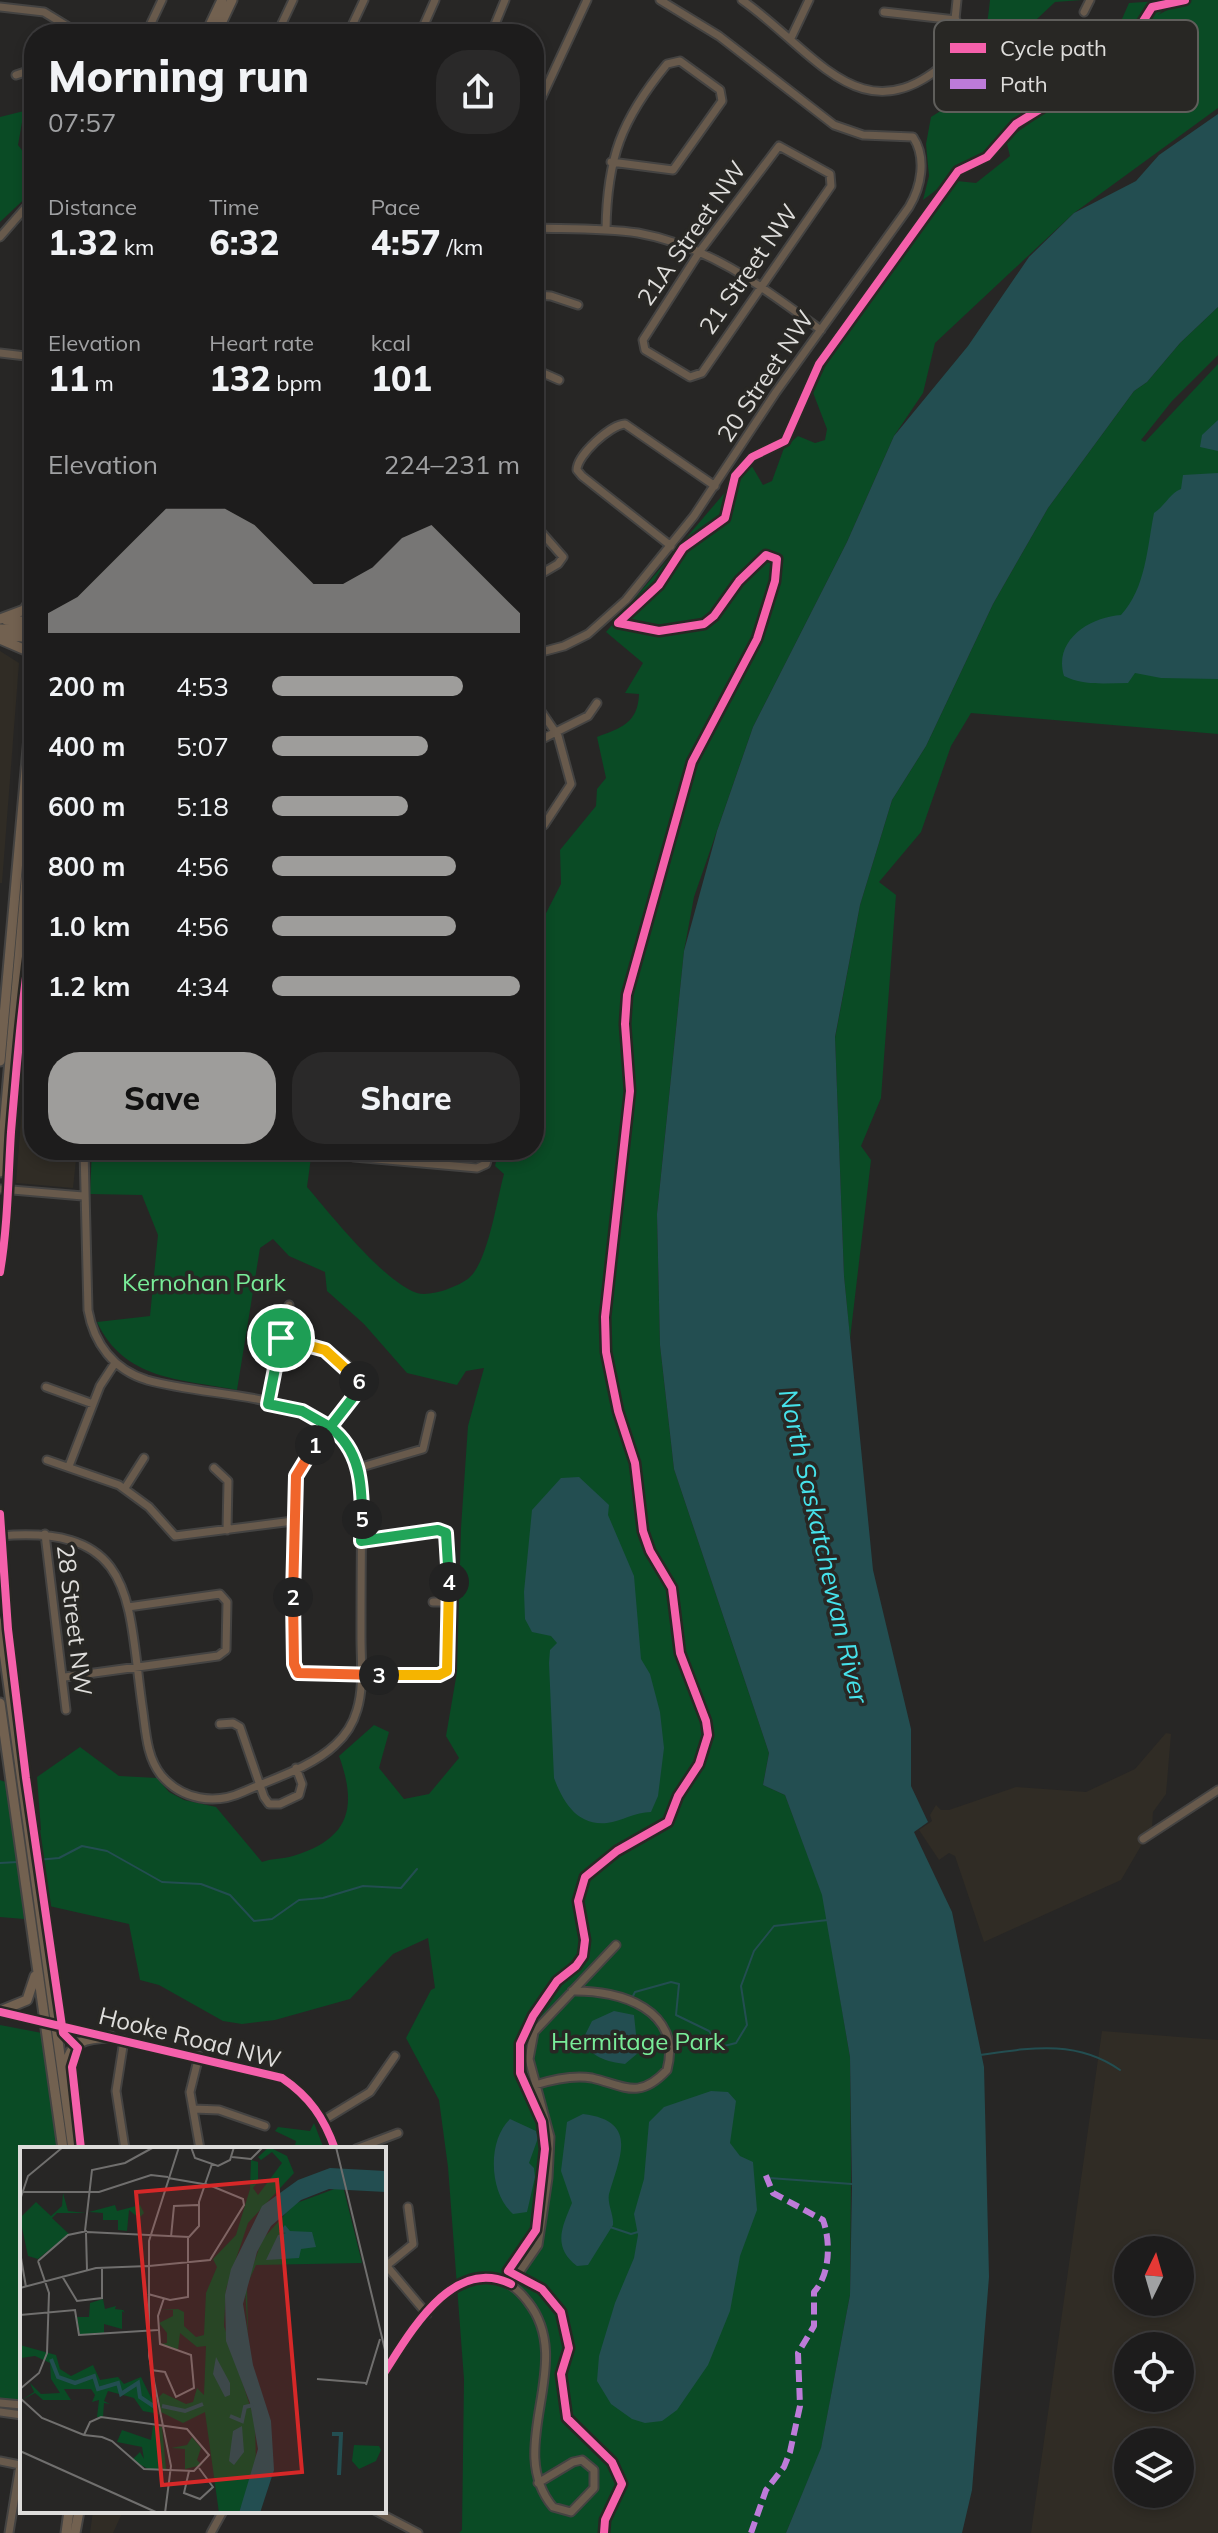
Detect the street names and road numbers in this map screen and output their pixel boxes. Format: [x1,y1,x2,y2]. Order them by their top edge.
street label: 21A Street NW [630,155,752,311]
street label: 21 Street NW [692,198,804,340]
street label: 20 Street NW [710,304,820,448]
street label: 28 Street NW [51,1543,99,1697]
street label: Hooke Road NW [96,2000,284,2074]

